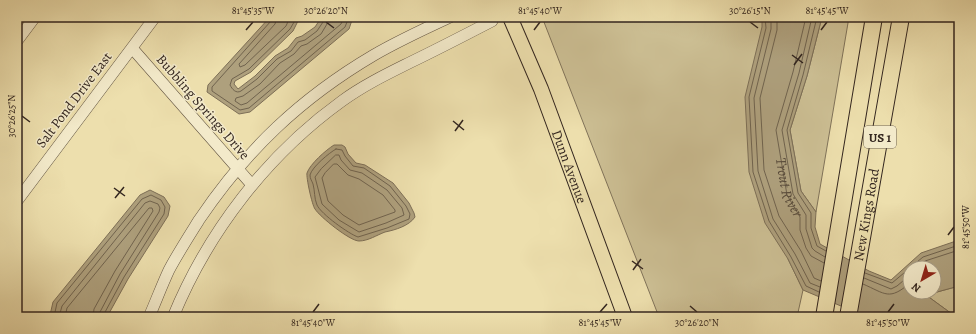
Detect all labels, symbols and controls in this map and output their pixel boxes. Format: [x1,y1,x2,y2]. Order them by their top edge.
text: 81°45'35"W [232,4,275,17]
text: 30°26'20"N [304,4,348,17]
text: 81°45'40"W [518,4,563,17]
text: 30°26'15"N [729,4,771,17]
text: 81°45'45"W [805,4,849,17]
street label: Salt Pond Drive East [32,48,117,152]
street label: Bubbling Springs Drive [152,50,254,164]
text: 30°26'25"N [5,95,18,137]
road number: US 1 [864,126,896,148]
street label: Dunn Avenue [547,127,592,206]
water label: Trout River [771,156,808,222]
street label: New Kings Road [849,166,884,262]
text: 81°45'50"W [959,204,972,249]
north arrow [902,260,942,300]
text: N [908,279,924,296]
text: 81°45'40"W [291,316,336,329]
text: 81°45'45"W [578,316,622,329]
text: 30°26'20"N [675,316,719,329]
text: 81°45'50"W [866,316,911,329]

